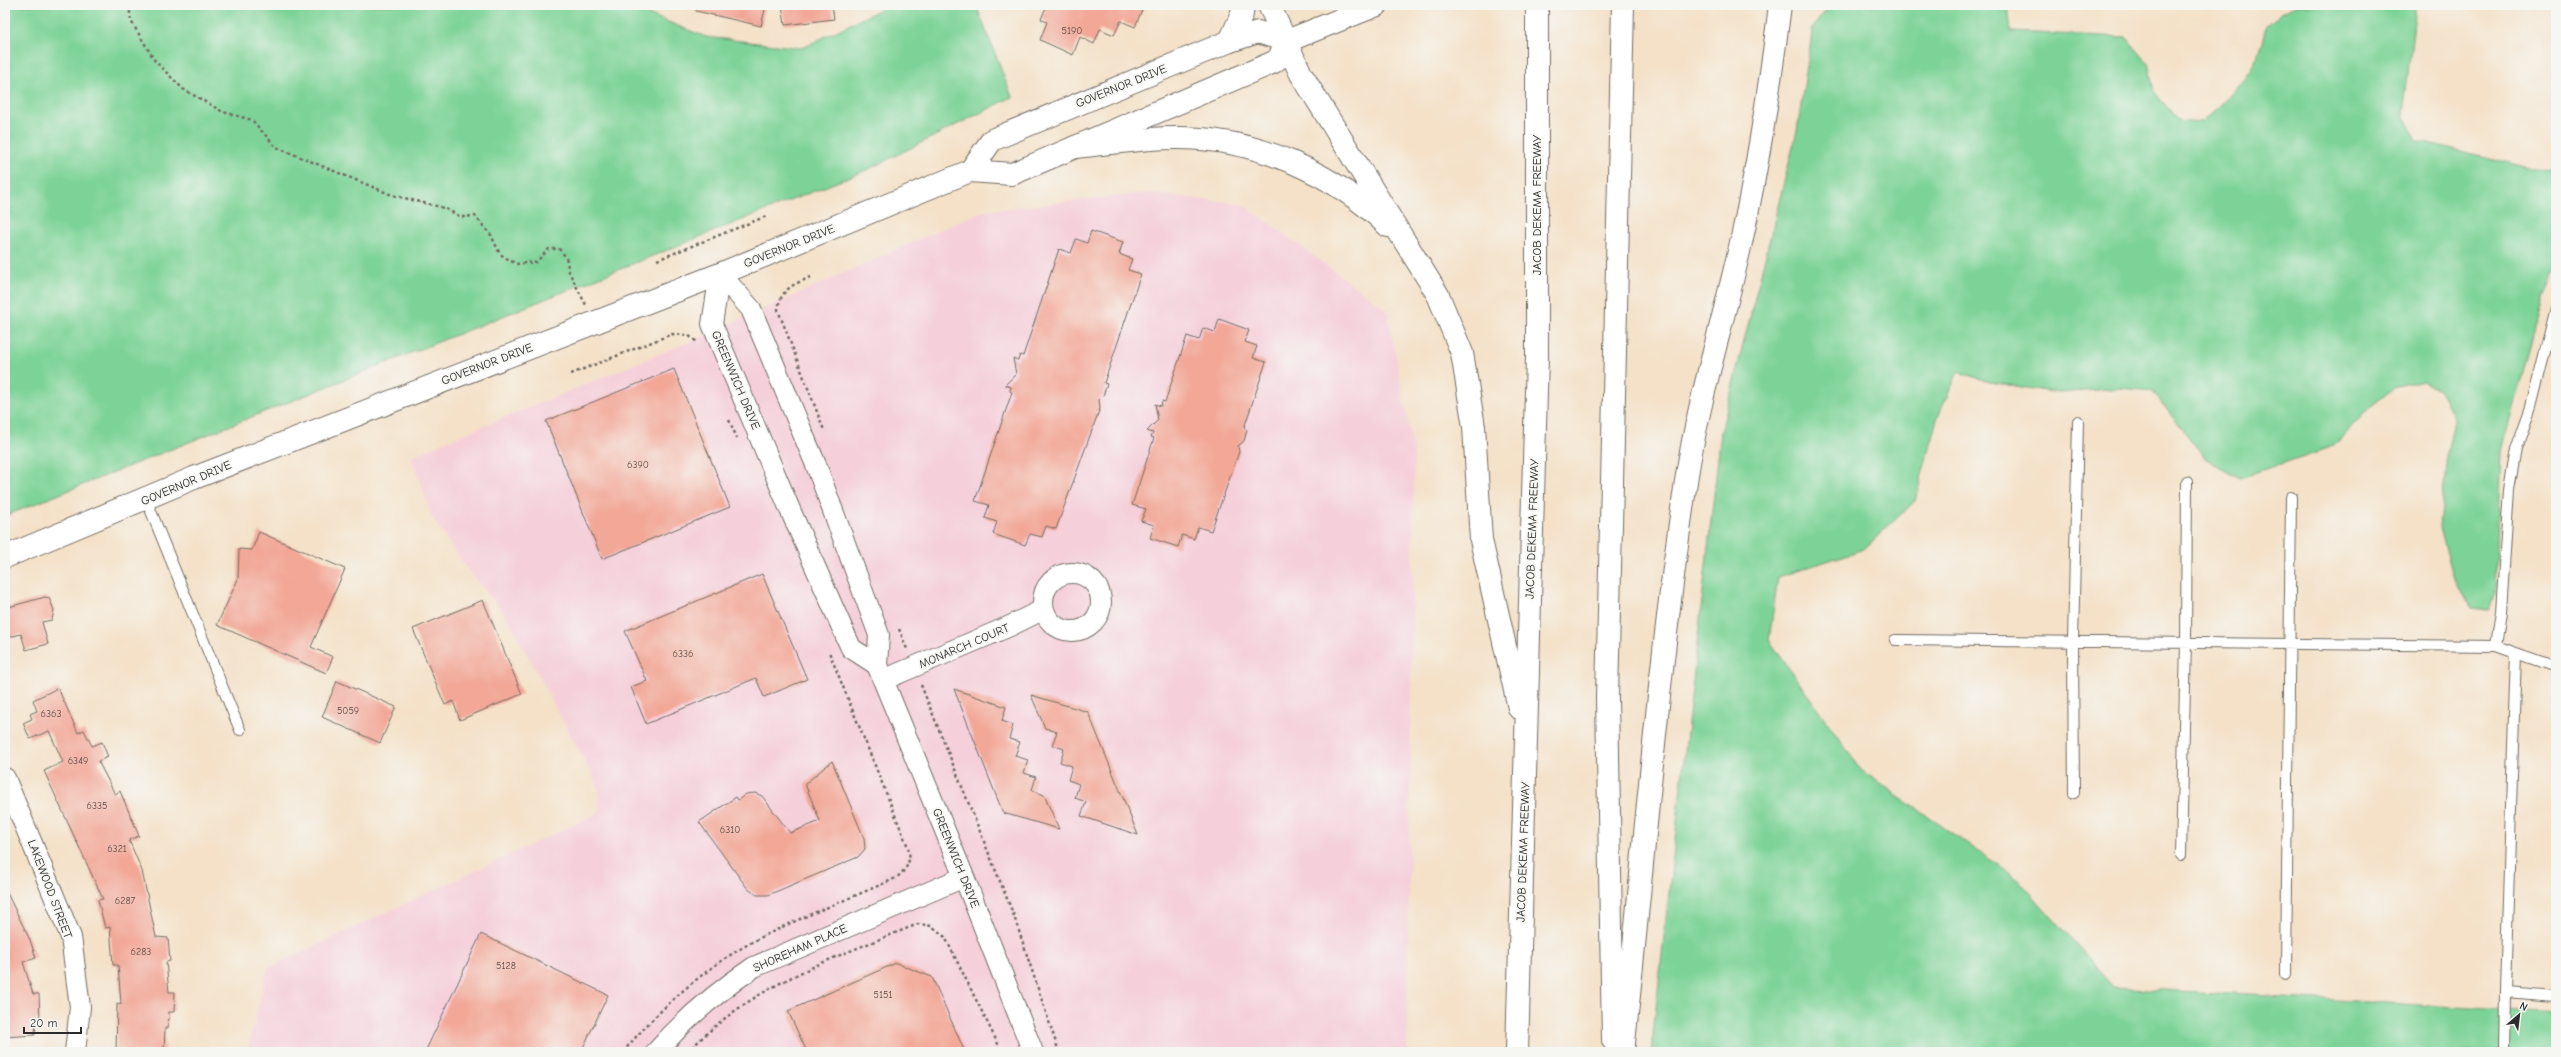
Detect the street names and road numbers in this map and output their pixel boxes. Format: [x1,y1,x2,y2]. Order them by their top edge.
street label: GOVERNOR DRIVE [1074,61,1168,111]
street label: JACOB DEKEMA FREEWAY [1530,134,1544,275]
street label: GOVERNOR DRIVE [742,221,836,271]
street label: GREENWICH DRIVE [709,328,763,432]
street label: GOVERNOR DRIVE [439,340,535,388]
street label: GOVERNOR DRIVE [139,458,233,508]
street label: JACOB DEKEMA FREEWAY [1523,458,1541,599]
street label: MONARCH COURT [917,620,1012,671]
street label: JACOB DEKEMA FREEWAY [1514,781,1532,922]
street label: GREENWICH DRIVE [930,806,982,910]
street label: LAKEWOOD STREET [25,838,76,941]
street label: SHOREHAM PLACE [751,921,849,975]

